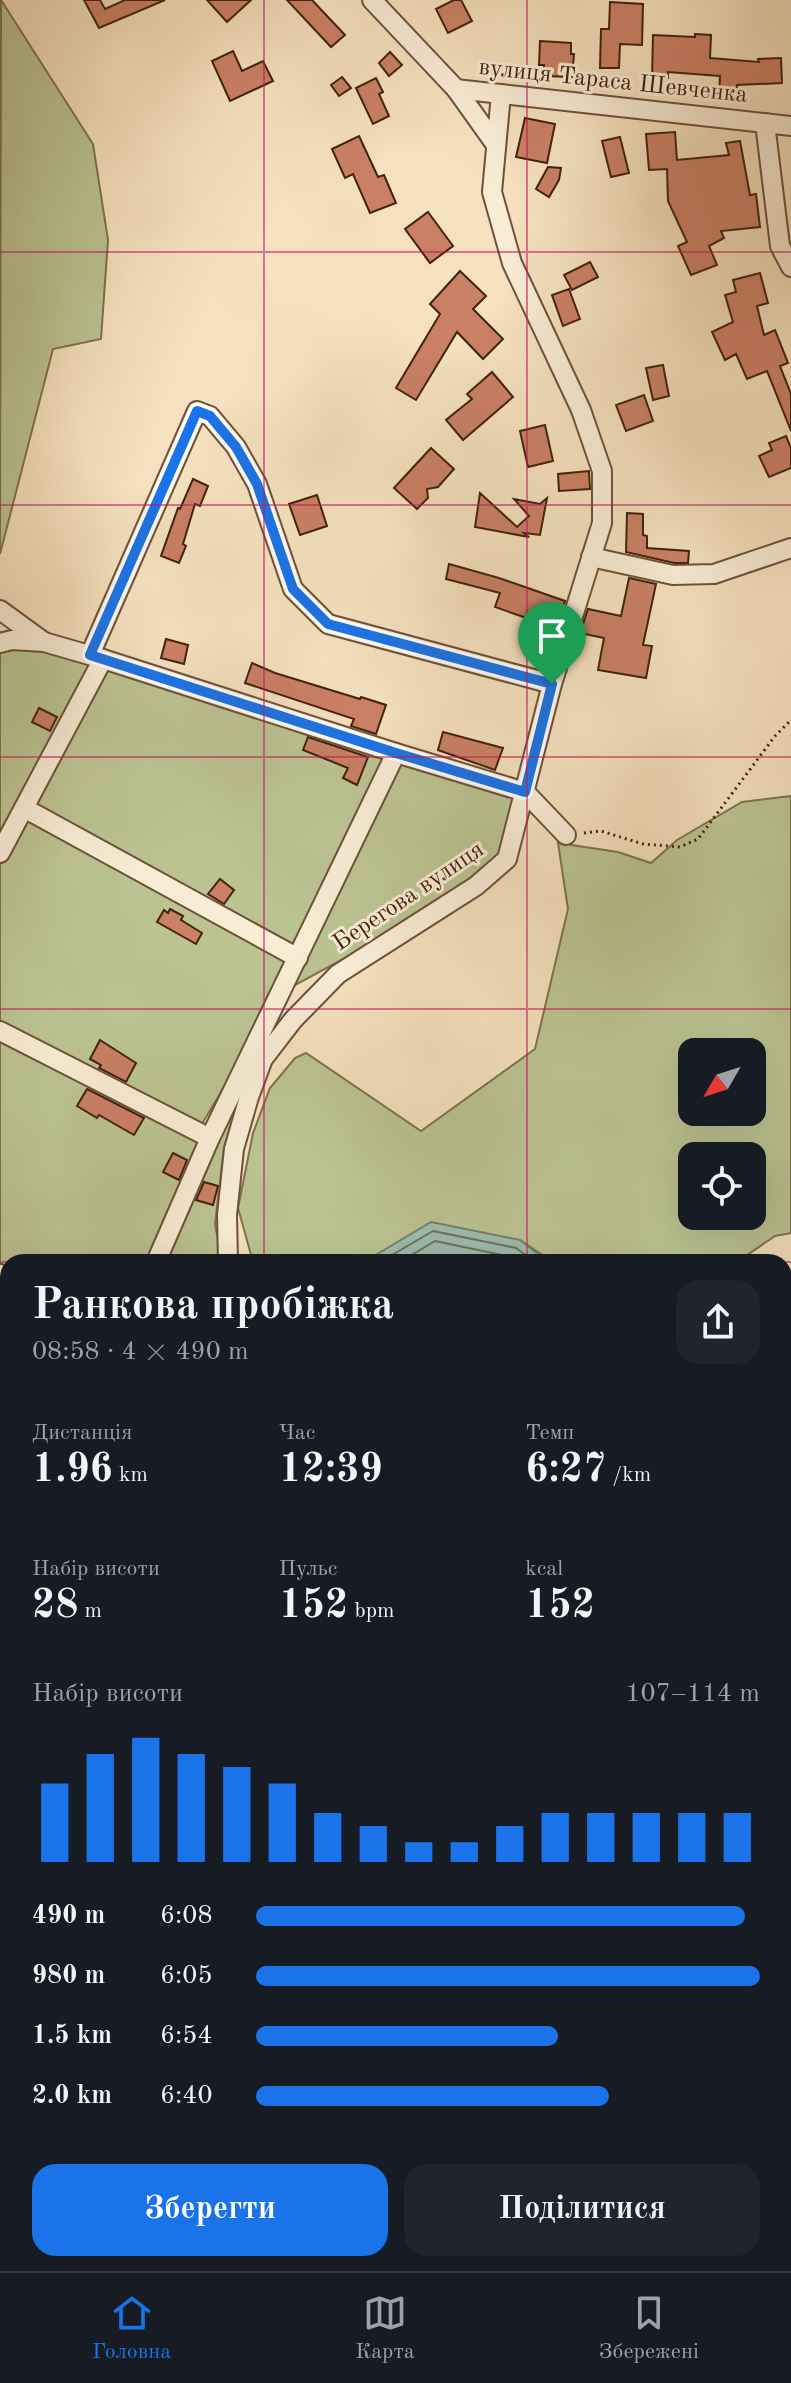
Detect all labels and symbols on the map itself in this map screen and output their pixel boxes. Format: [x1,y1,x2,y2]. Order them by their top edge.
street label: вулиця Тараса Шевченка [477,56,749,108]
pin [518,602,586,684]
street label: Берегова вулиця [329,838,489,956]
north arrow [678,1038,766,1126]

